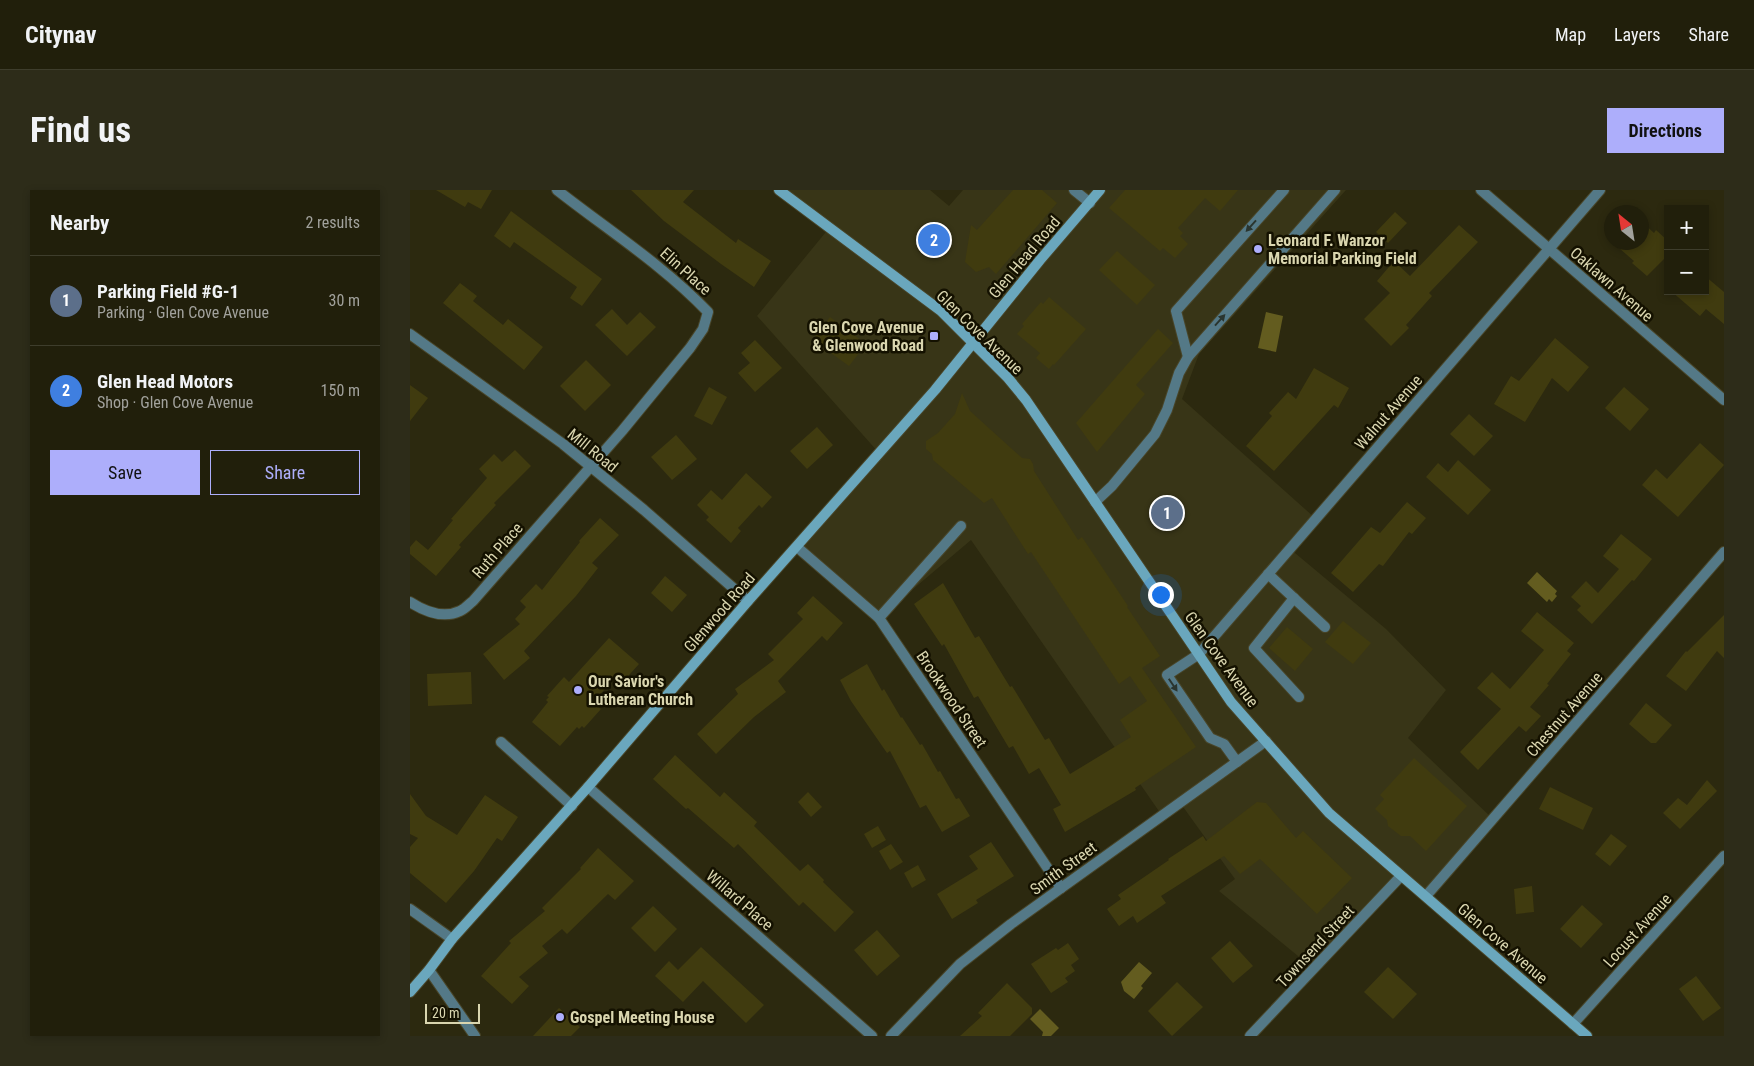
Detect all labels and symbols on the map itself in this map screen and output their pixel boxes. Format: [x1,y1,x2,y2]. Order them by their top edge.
north arrow [1604,205,1649,250]
street label: Glen Head Road [985,213,1064,302]
one-way arrow [1245,220,1257,232]
pin: 2 [918,221,950,259]
place label: Leonard F. Wanzor Memorial Parking Field [1268,231,1417,268]
marker: Leonard F. Wanzor Memorial Parking Field [1252,243,1264,255]
street label: Oaklawn Avenue [1566,243,1657,326]
street label: Elin Place [656,244,715,299]
street label: Glen Cove Avenue [932,286,1027,378]
one-way arrow [1215,314,1226,327]
place label: Glen Cove Avenue & Glenwood Road [809,318,924,355]
marker: Glen Cove Avenue & Glenwood Road [928,330,940,342]
street label: Walnut Avenue [1351,371,1426,454]
street label: Mill Road [564,424,622,476]
pin: 1 [1151,494,1183,532]
street label: Ruth Place [468,519,527,582]
street label: Glenwood Road [680,569,759,656]
your location [1148,582,1174,608]
street label: Glen Cove Avenue [1181,608,1262,711]
street label: Brookwood Street [912,647,991,751]
street label: Chestnut Avenue [1522,668,1606,761]
place label: Our Savior's Lutheran Church [588,672,693,709]
one-way arrow [1169,678,1178,691]
marker: Our Savior's Lutheran Church [572,684,584,696]
street label: Smith Street [1026,838,1100,899]
street label: Willard Place [702,866,777,935]
street label: Locust Avenue [1599,890,1675,971]
street label: Glen Cove Avenue [1454,899,1552,988]
street label: Townsend Street [1272,901,1358,991]
scale bar [425,1001,480,1024]
place label: Gospel Meeting House [570,1008,715,1027]
marker: Gospel Meeting House [554,1011,566,1023]

